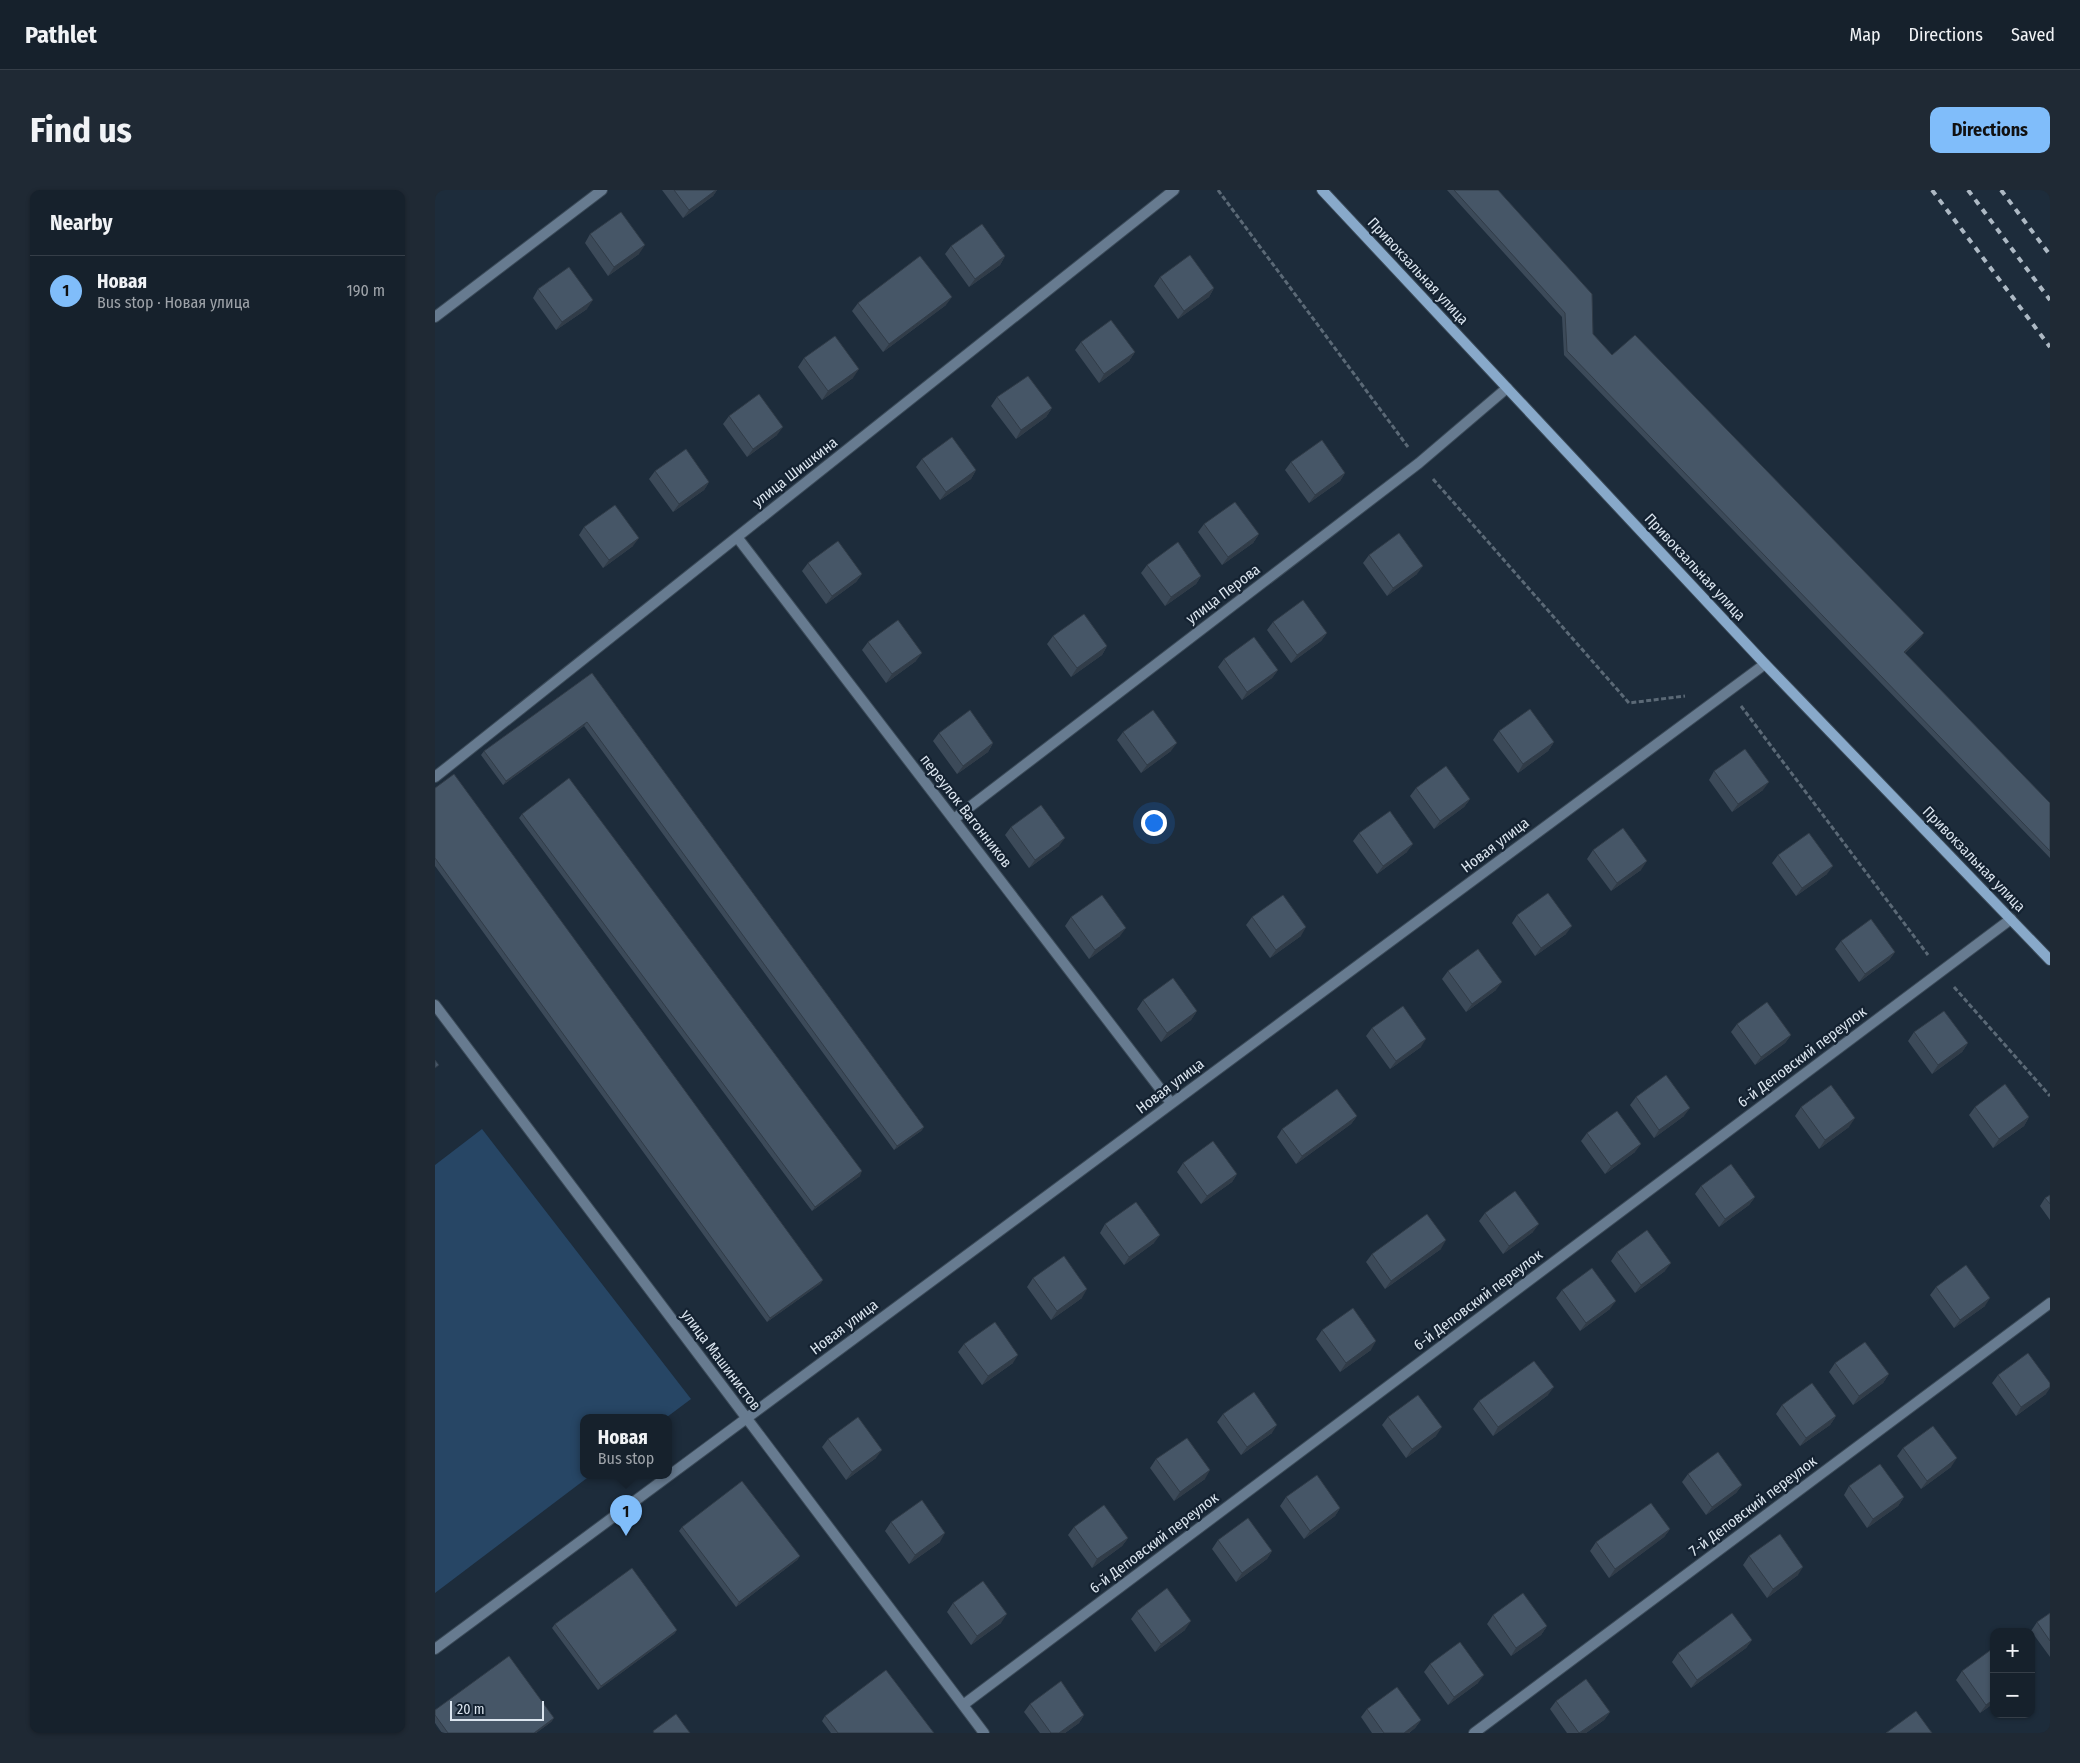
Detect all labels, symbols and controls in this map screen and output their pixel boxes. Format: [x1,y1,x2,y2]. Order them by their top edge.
text: Pathlet [25,21,97,49]
text: Map [1849,24,1881,46]
text: Directions [1909,24,1983,46]
text: Saved [2011,24,2055,46]
button: Directions [1930,107,2050,153]
text: Find us [30,109,132,151]
text: Nearby [50,210,112,236]
street label: Привокзальная улица [1364,214,1472,328]
text: Новая [97,270,147,293]
text: 1 [63,281,69,300]
text: 190 m [347,281,385,300]
text: Bus stop · Новая улица [97,293,250,312]
street label: улица Шишкина [749,433,841,511]
street label: Привокзальная улица [1641,510,1749,624]
street label: улица Перова [1182,560,1264,628]
street label: переулок Вагонников [916,751,1016,871]
street label: Привокзальная улица [1919,802,2029,916]
your location [1141,810,1167,836]
street label: Новая улица [1458,814,1532,876]
street label: 6-й Деповский переулок [1734,1003,1870,1111]
street label: Новая улица [1133,1055,1207,1117]
street label: 6-й Деповский переулок [1410,1246,1546,1354]
street label: Новая улица [807,1296,881,1358]
street label: улица Машинистов [677,1306,765,1414]
popup [580,1414,672,1479]
text: Новая [598,1426,648,1449]
text: Bus stop [598,1449,654,1468]
street label: 7-й Деповский переулок [1686,1452,1820,1560]
street label: 6-й Деповский переулок [1086,1489,1222,1597]
pin: 1 [610,1495,642,1536]
map controls [1990,1628,2035,1718]
button: + [1990,1628,2035,1673]
button: − [1990,1673,2035,1718]
scale bar [450,1698,544,1721]
text: 20 m [457,1701,485,1718]

